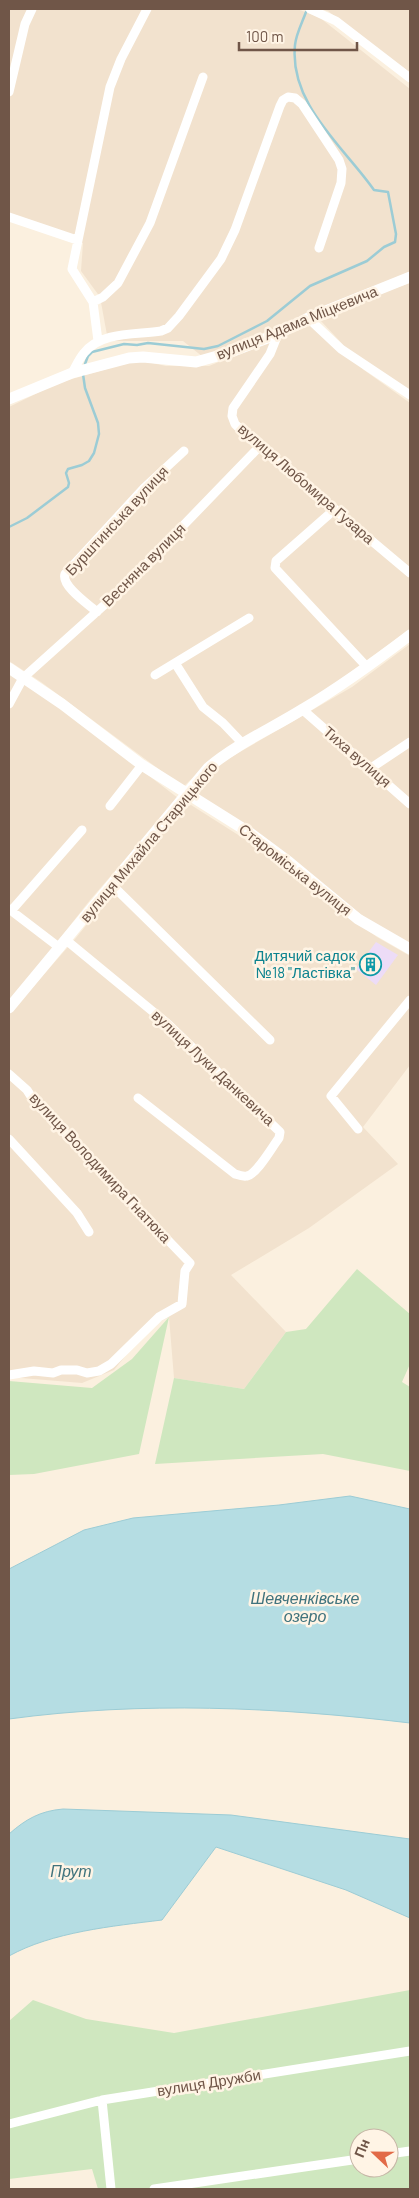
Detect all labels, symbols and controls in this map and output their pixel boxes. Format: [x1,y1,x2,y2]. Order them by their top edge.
scale bar [239,20,356,52]
text: 100 m [246,27,284,45]
street label: вулиця Адама Міцкевича [213,281,381,363]
street label: вулиця Любомира Гузара [235,419,379,548]
street label: Бурштинська вулиця [61,462,172,579]
street label: Весняна вулиця [98,519,189,610]
street label: Тиха вулиця [320,722,395,791]
street label: вулиця Михайла Старицького [76,757,221,925]
street label: Староміська вулиця [236,820,356,919]
place label: Дитячий садок №18 "Ластівка" [254,946,355,981]
building icon: Дитячий садок №18 "Ластівка" [359,953,383,977]
street label: вулиця Луки Данкевича [148,1006,279,1129]
street label: вулиця Володимира Гнатюка [26,1088,176,1247]
water label: Шевченківське озеро [250,1588,360,1625]
water label: Прут [50,1861,92,1880]
street label: вулиця Дружби [156,2065,262,2099]
north arrow [349,2128,399,2178]
text: Пн [350,2136,373,2160]

